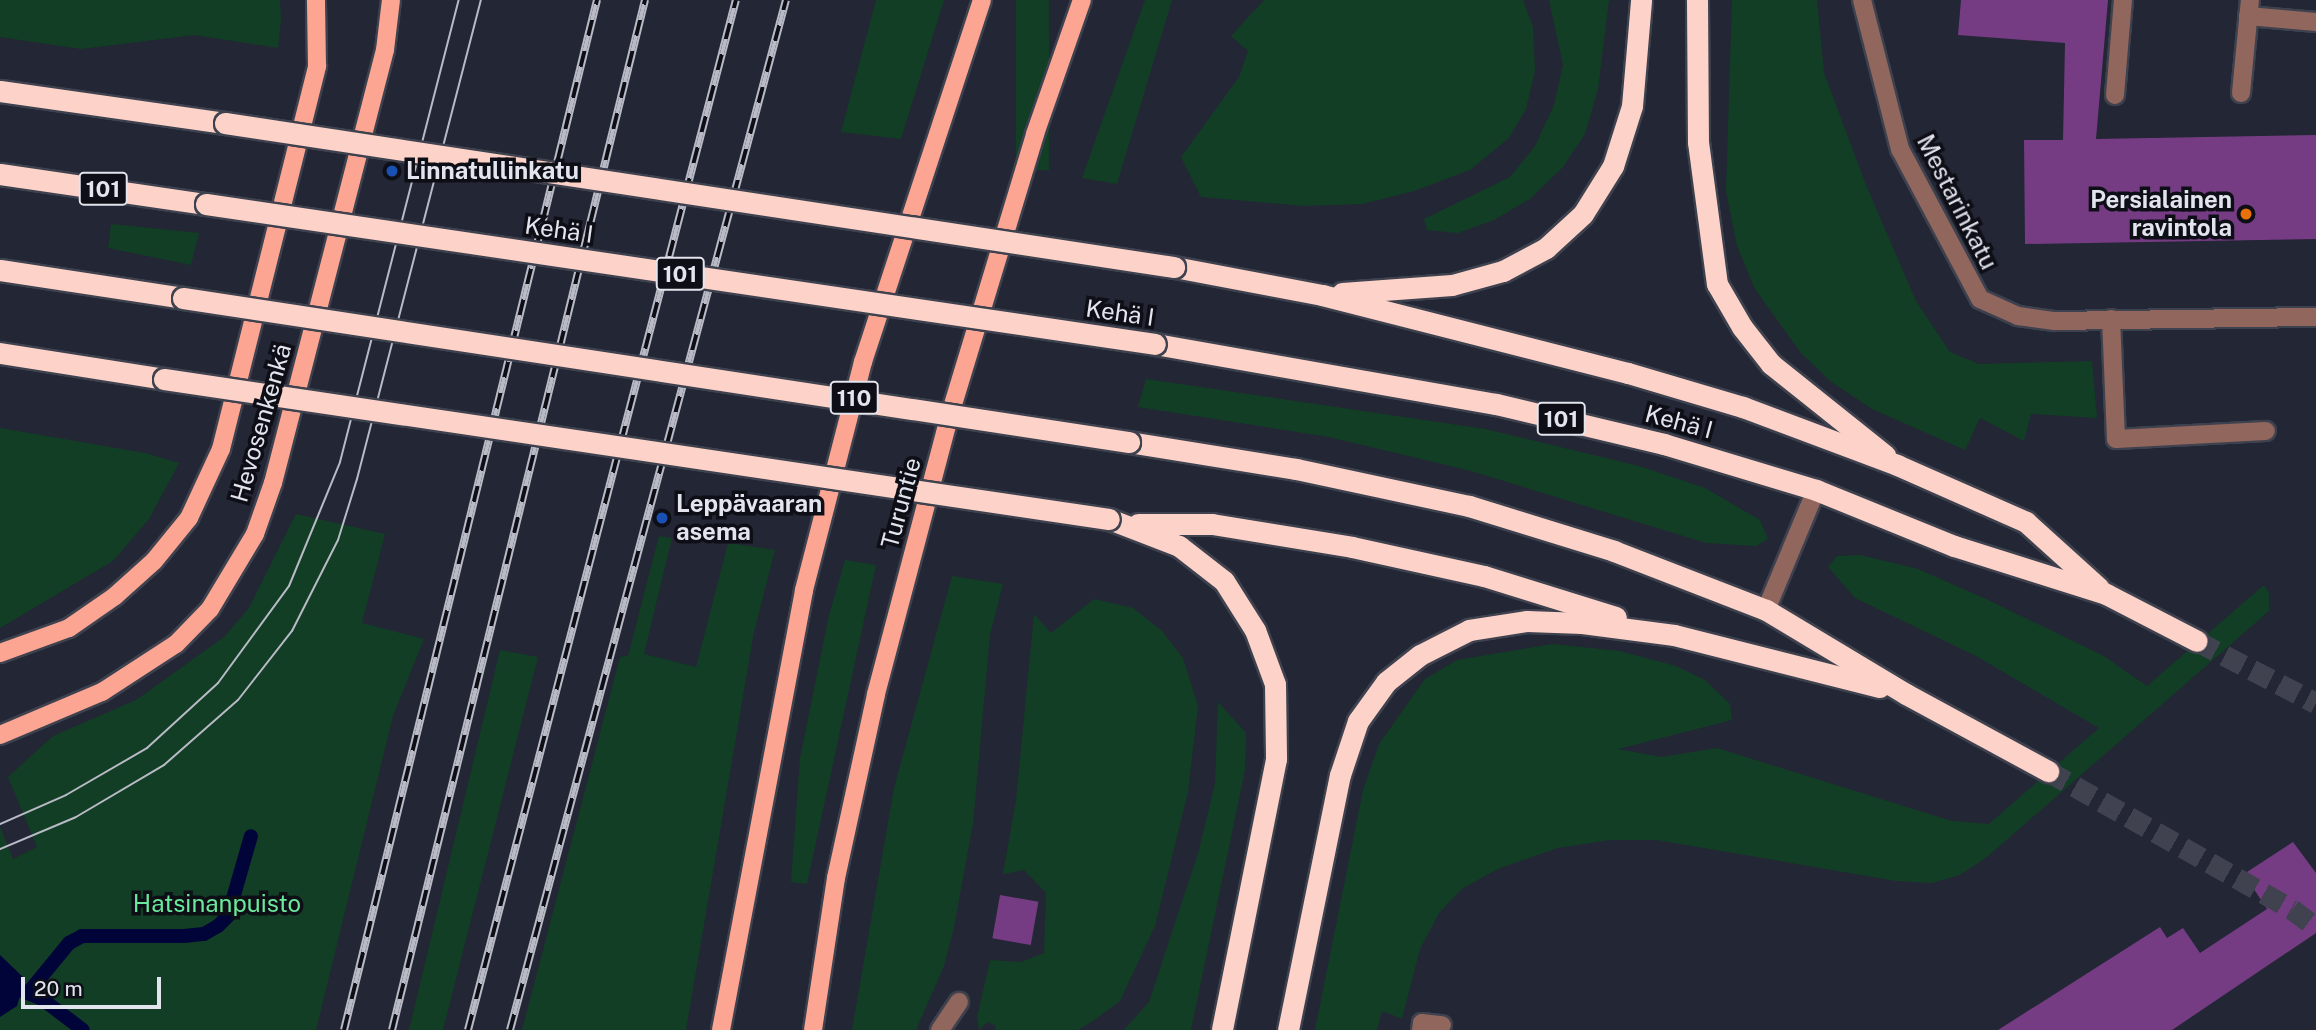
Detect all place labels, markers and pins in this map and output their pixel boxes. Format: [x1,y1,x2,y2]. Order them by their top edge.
place label: Linnatullinkatu [406,157,579,185]
marker: Linnatullinkatu [384,163,400,179]
place label: Persialainen ravintola [2090,186,2232,242]
marker: Persialainen ravintola [2238,206,2254,222]
place label: Leppävaaran asema [676,490,822,546]
marker: Leppävaaran asema [654,510,670,526]

